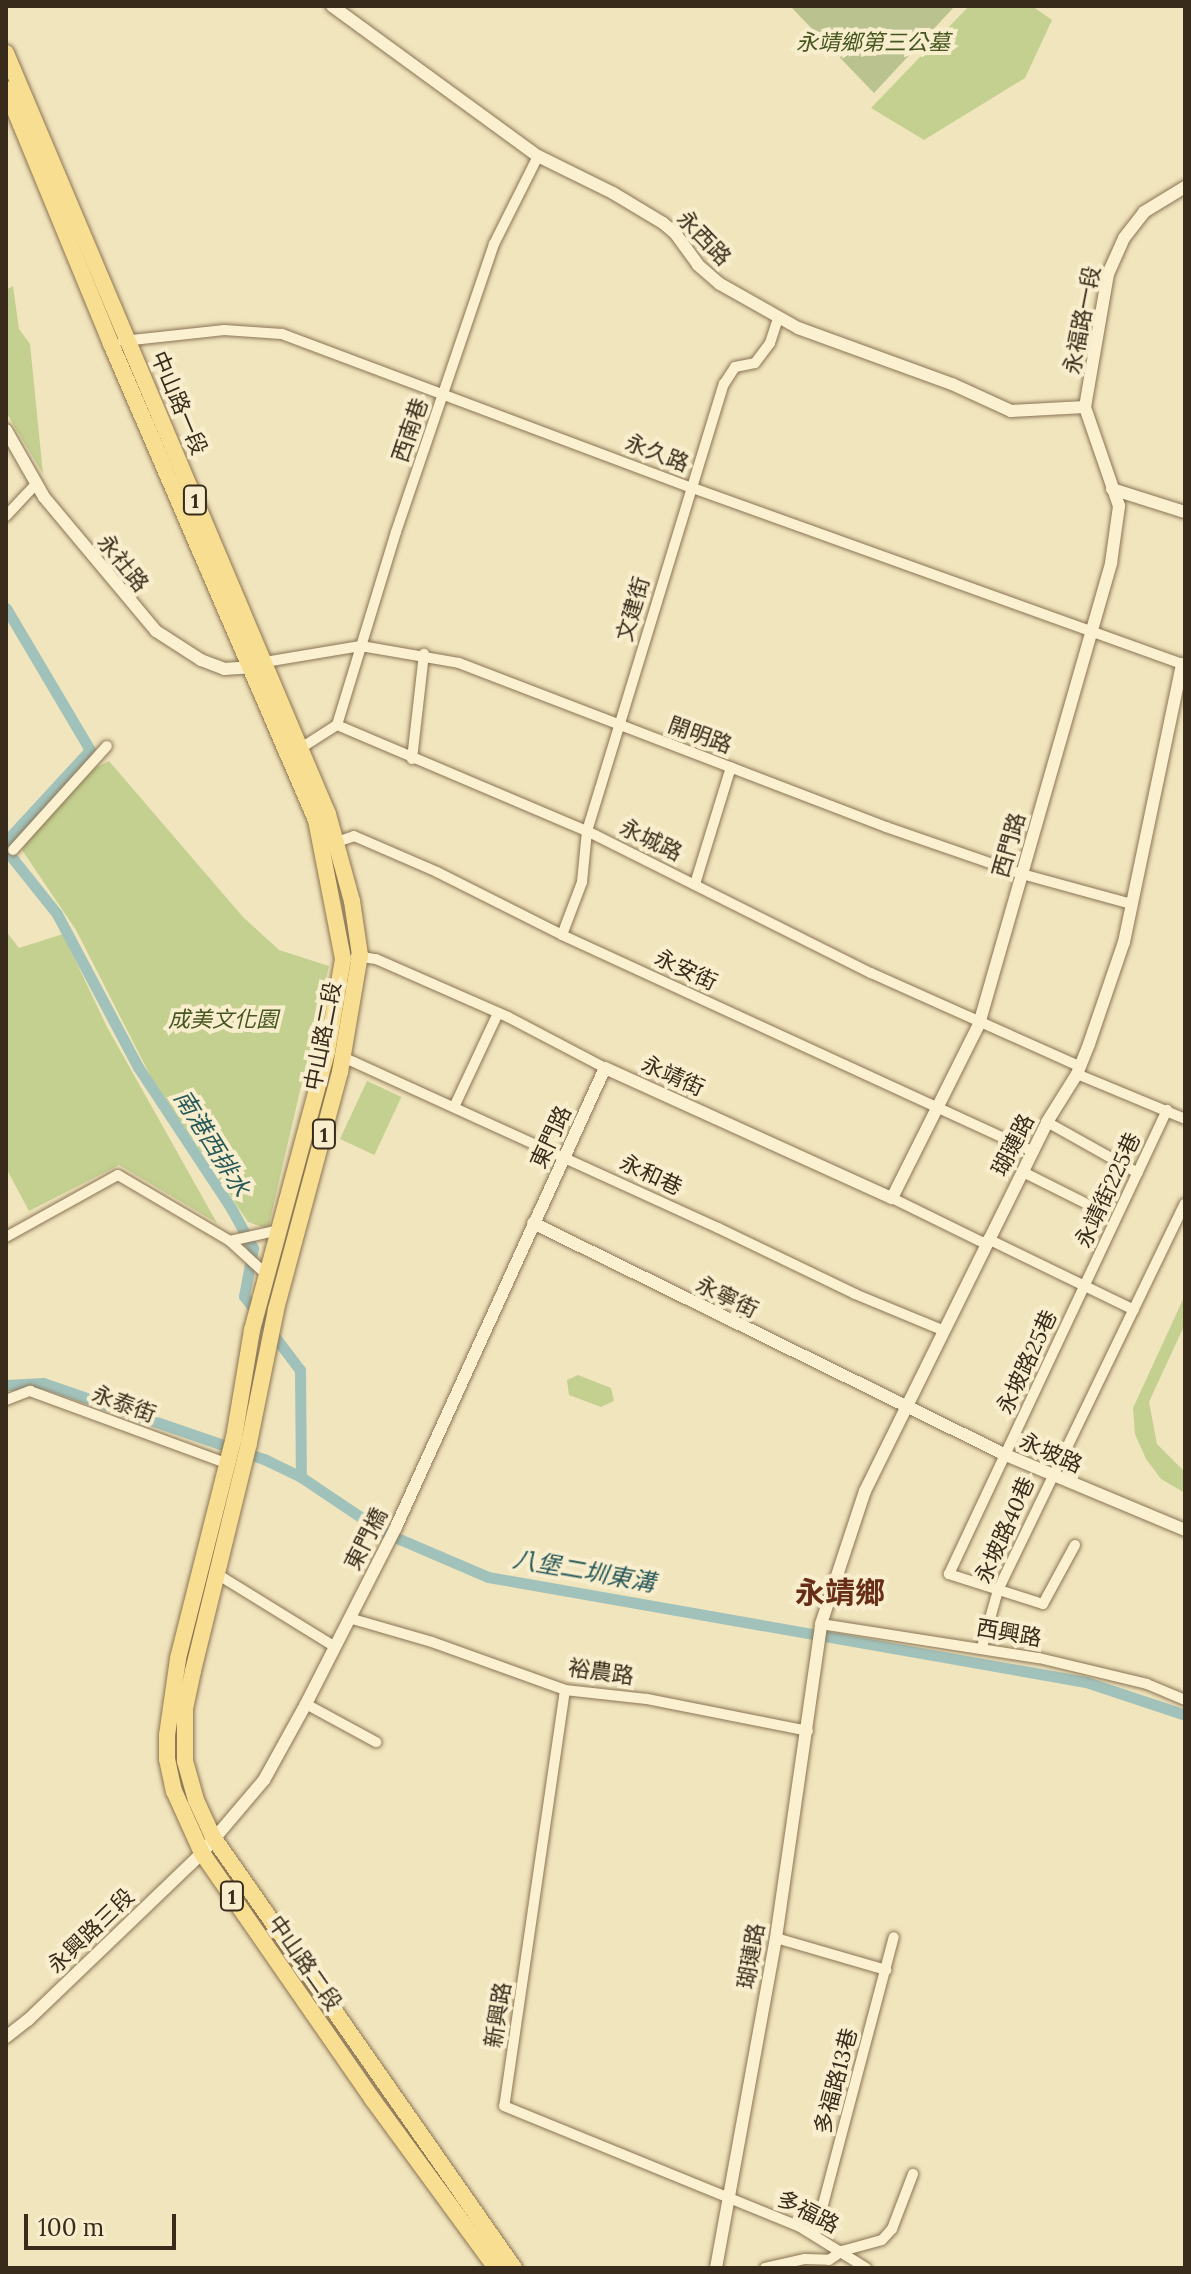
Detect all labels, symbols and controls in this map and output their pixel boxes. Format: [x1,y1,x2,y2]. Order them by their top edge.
park label: 永靖鄉第三公墓 [796,30,950,56]
street label: 永西路 [672,205,736,271]
street label: 永福路一段 [1059,263,1105,377]
street label: 中山路一段 [145,347,213,459]
street label: 西南巷 [387,395,433,465]
street label: 永久路 [621,429,693,477]
road number: 1 [181,484,209,516]
street label: 永社路 [92,529,154,597]
street label: 文建街 [611,574,655,644]
street label: 開明路 [664,711,736,759]
street label: 西門路 [987,810,1031,880]
street label: 永城路 [616,814,686,866]
street label: 永安街 [651,944,721,996]
street label: 中山路二段 [300,979,346,1093]
park label: 成美文化園 [168,1007,278,1033]
street label: 永靖街 [637,1051,709,1101]
water label: 南港西排水 [168,1084,256,1202]
street label: 東門路 [525,1102,577,1172]
street label: 瑚璉路 [986,1110,1040,1180]
road number: 1 [310,1118,338,1150]
street label: 永靖街225巷 [1070,1128,1146,1252]
street label: 永和巷 [616,1149,686,1201]
street label: 永寧街 [692,1271,762,1323]
street label: 永坡路25巷 [991,1306,1063,1418]
street label: 永泰街 [88,1380,160,1428]
street label: 永坡路 [1015,1428,1087,1478]
street label: 永坡路40巷 [970,1473,1040,1587]
street label: 東門橋 [339,1504,393,1574]
water label: 八堡二圳東溝 [511,1544,657,1598]
district label: 永靖鄉 [795,1574,885,1610]
street label: 西興路 [974,1614,1044,1652]
street label: 裕農路 [566,1654,636,1690]
road number: 1 [218,1880,246,1912]
street label: 永興路三段 [42,1883,140,1979]
street label: 中山路二段 [263,1910,347,2016]
street label: 瑚璉路 [732,1921,770,1991]
street label: 新興路 [480,1980,516,2050]
street label: 多福路13巷 [809,2025,863,2137]
street label: 多福路 [773,2185,843,2239]
scale bar [28,2198,180,2248]
text: 100 m [38,2212,104,2243]

